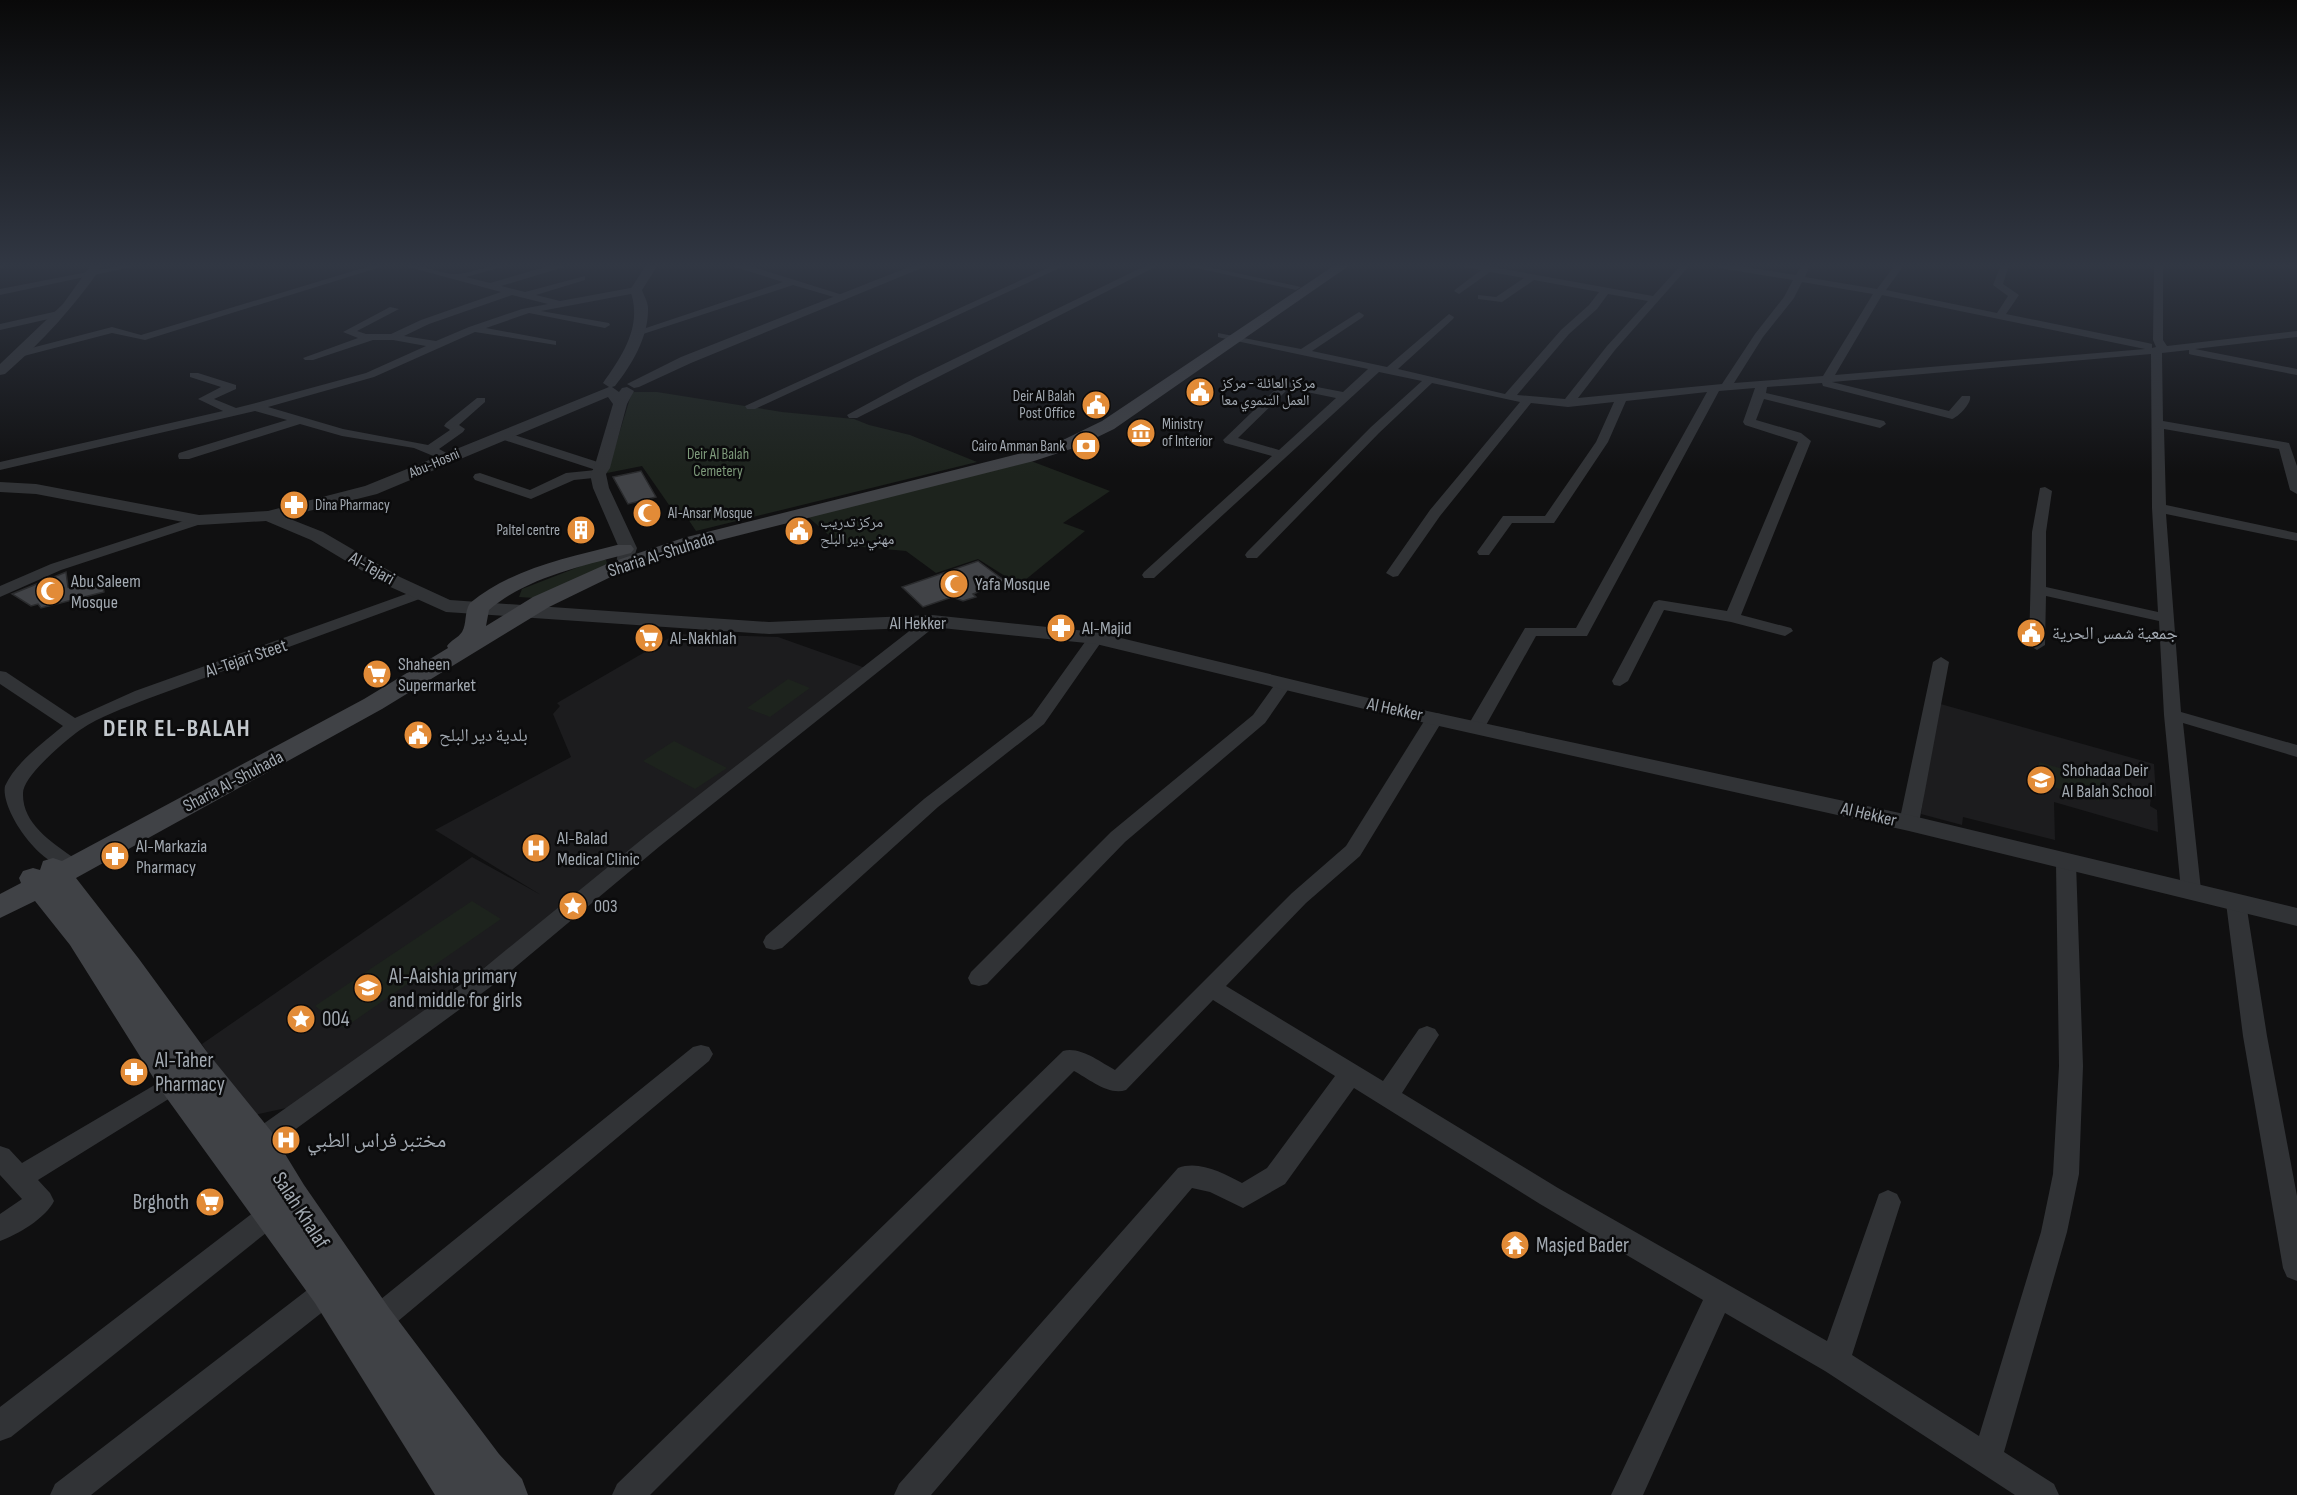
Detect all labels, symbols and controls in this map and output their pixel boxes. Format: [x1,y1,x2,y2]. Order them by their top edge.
place label: مركز العائلة - مركز العمل التنموي معا [1220,374,1316,412]
public building icon: مركز العائلة - مركز العمل التنموي معا [1184,376,1216,408]
place label: Deir Al Balah Post Office [1013,387,1075,423]
public building icon: Deir Al Balah Post Office [1080,389,1112,421]
place label: Ministry of Interior [1162,415,1213,451]
museum icon: Ministry of Interior [1125,417,1157,449]
bank icon: Cairo Amman Bank [1070,430,1102,462]
place label: Cairo Amman Bank [972,437,1065,456]
street label: Abu-Hosni [405,444,463,483]
park label: Deir Al Balah Cemetery [687,445,749,481]
pharmacy icon: Dina Pharmacy [278,489,310,521]
place label: Dina Pharmacy [315,496,390,515]
mosque icon: Al-Ansar Mosque [631,497,663,529]
place label: Al-Ansar Mosque [667,504,753,523]
place label: مركز تدريب مهني دير البلح [820,513,894,551]
building icon: Paltel centre [565,514,597,546]
public building icon: مركز تدريب مهني دير البلح [783,515,815,547]
place label: Paltel centre [496,521,560,540]
street label: Sharia Al-Shuhada [605,527,717,582]
street label: Al-Tejari [344,547,398,590]
mosque icon: Yafa Mosque [938,568,970,600]
place label: Abu Saleem Mosque [70,571,141,613]
place label: Yafa Mosque [975,574,1050,595]
mosque icon: Abu Saleem Mosque [34,575,66,607]
pharmacy icon: Al-Majid [1045,612,1077,644]
street label: Al Hekker [889,613,946,634]
public building icon: جمعية شمس الحرية [2015,617,2047,649]
place label: Al-Majid [1081,618,1132,639]
supermarket icon: Al-Nakhlah [633,622,665,654]
place label: جمعية شمس الحرية [2052,623,2178,644]
place label: Al-Nakhlah [669,628,737,649]
street label: Al-Tejari Steet [202,635,290,683]
place label: Shaheen Supermarket [398,654,477,696]
supermarket icon: Shaheen Supermarket [361,658,393,690]
street label: Al Hekker [1364,693,1425,726]
district label: DEIR EL-BALAH [103,714,251,743]
public building icon: بلدية دير البلح [402,719,434,751]
place label: بلدية دير البلح [439,725,528,747]
street label: Sharia Al-Shuhada [180,746,287,817]
place label: Shohadaa Deir Al Balah School [2061,760,2153,802]
school or university icon: Shohadaa Deir Al Balah School [2025,764,2057,796]
street label: Al Hekker [1838,798,1899,831]
place label: Al-Balad Medical Clinic [556,828,640,870]
hospital icon: Al-Balad Medical Clinic [520,832,552,864]
place label: Al-Markazia Pharmacy [135,836,207,878]
pharmacy icon: Al-Markazia Pharmacy [99,840,131,872]
place icon: 003 [557,890,589,922]
place label: 003 [594,896,618,917]
place label: Al-Aaishia primary and middle for girls [388,964,522,1013]
school or university icon: Al-Aaishia primary and middle for girls [352,972,384,1004]
place icon: 004 [285,1003,317,1035]
place label: 004 [322,1007,350,1032]
place label: Al-Taher Pharmacy [154,1048,225,1097]
pharmacy icon: Al-Taher Pharmacy [118,1056,150,1088]
hospital icon: مختبر فراس الطبي [270,1124,302,1156]
place label: مختبر فراس الطبي [307,1128,446,1156]
street label: Salah Khalaf [267,1167,335,1254]
supermarket icon: Brghoth [194,1186,226,1218]
place label: Brghoth [133,1190,189,1215]
temple icon: Masjed Bader [1499,1229,1531,1261]
place label: Masjed Bader [1536,1233,1629,1258]

